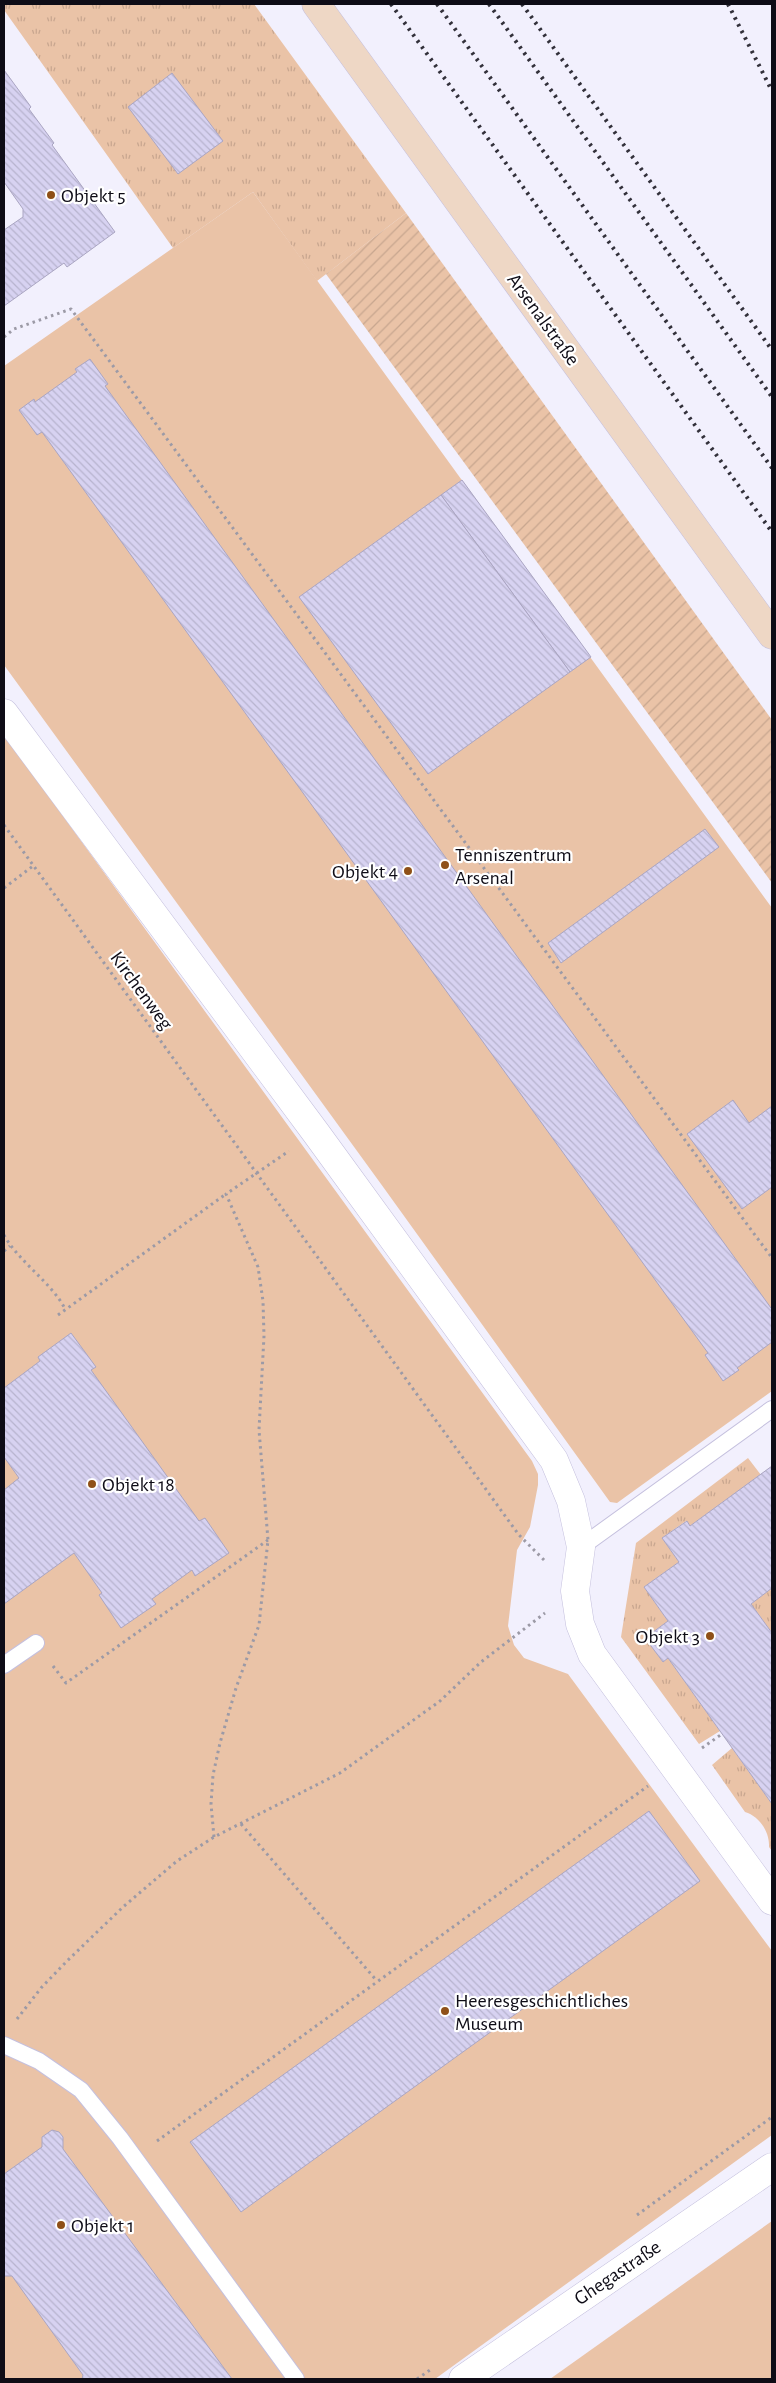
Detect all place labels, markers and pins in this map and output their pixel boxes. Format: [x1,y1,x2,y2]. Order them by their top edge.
place label: Objekt 5 [61,186,126,206]
marker: Objekt 5 [45,189,57,201]
place label: Tenniszentrum Arsenal [455,845,572,888]
marker: Tenniszentrum Arsenal [439,859,451,871]
place label: Objekt 4 [332,862,398,882]
marker: Objekt 4 [402,865,414,877]
place label: Objekt 18 [102,1475,175,1495]
marker: Objekt 18 [86,1478,98,1490]
place label: Objekt 3 [635,1627,700,1647]
marker: Objekt 3 [704,1630,716,1642]
place label: Heeresgeschichtliches Museum [455,1991,628,2034]
marker: Heeresgeschichtliches Museum [439,2005,451,2017]
place label: Objekt 1 [71,2216,134,2236]
marker: Objekt 1 [55,2219,67,2231]

